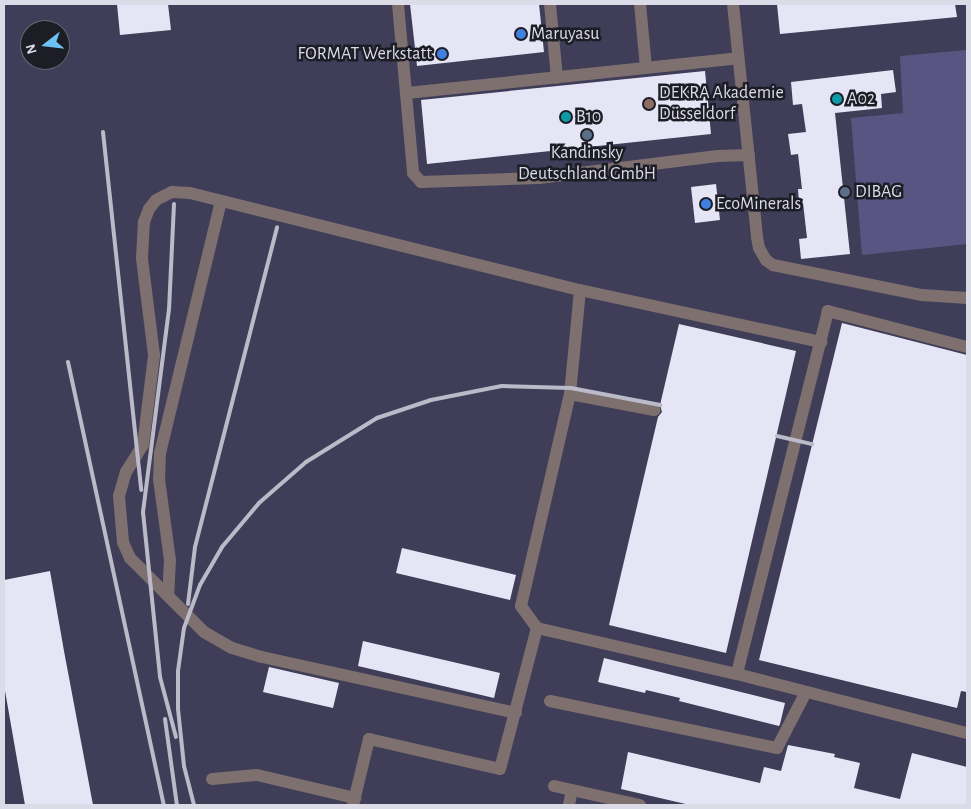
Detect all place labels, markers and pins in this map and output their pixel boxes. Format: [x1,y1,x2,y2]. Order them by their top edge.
place label: Maruyasu [531,23,599,45]
marker: Maruyasu [515,28,527,40]
place label: FORMAT Werkstatt [298,43,432,65]
marker: FORMAT Werkstatt [436,48,448,60]
place label: DEKRA Akademie Düsseldorf [659,83,784,126]
place label: A02 [847,88,875,110]
marker: A02 [831,93,843,105]
marker: DEKRA Akademie Düsseldorf [643,98,655,110]
place label: B10 [576,106,601,128]
marker: B10 [560,111,572,123]
marker: Kandinsky Deutschland GmbH [581,129,593,141]
place label: Kandinsky Deutschland GmbH [518,143,656,186]
place label: DIBAG [855,181,902,203]
marker: DIBAG [839,186,851,198]
place label: EcoMinerals [716,193,801,215]
marker: EcoMinerals [700,198,712,210]

